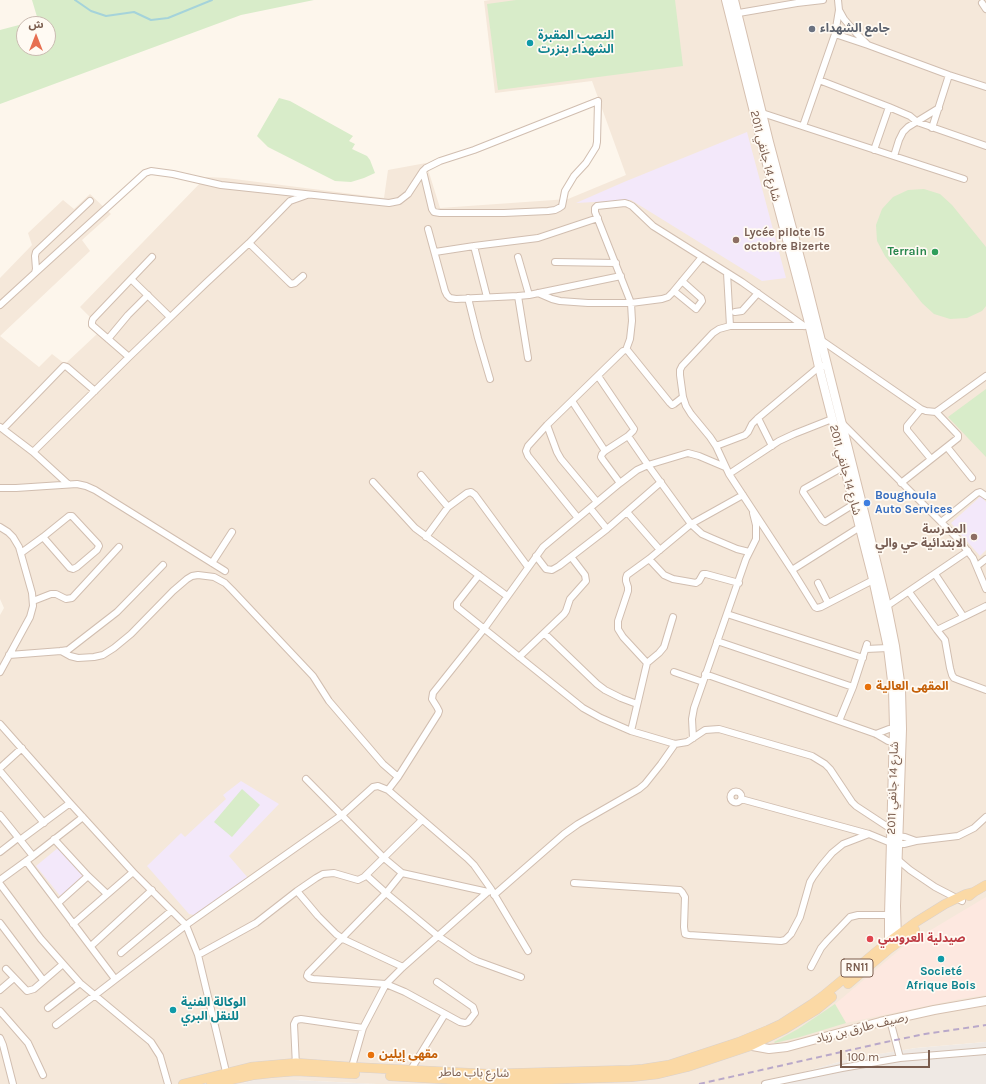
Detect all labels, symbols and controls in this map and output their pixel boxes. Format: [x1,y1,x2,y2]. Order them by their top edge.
north arrow [16,16,56,56]
text: ش [28,18,44,31]
place label: جامع الشهداء [820,22,890,36]
marker: جامع الشهداء [807,24,817,34]
place label: النصب المقبرة الشهداء بنزرت [538,29,614,57]
marker: النصب المقبرة الشهداء بنزرت [525,38,535,48]
street label: شارع 14 جانفي 2011 [747,109,783,203]
place label: Lycée pilote 15 octobre Bizerte [744,226,830,254]
marker: Lycée pilote 15 octobre Bizerte [731,235,741,245]
place label: Terrain [887,245,927,259]
marker: Terrain [930,247,940,257]
street label: شارع 14 جانفي 2011 [826,423,864,517]
place label: Boughoula Auto Services [875,489,953,517]
marker: Boughoula Auto Services [862,498,872,508]
place label: المدرسة الابتدائية حي والي [875,523,966,551]
marker: المدرسة الابتدائية حي والي [969,532,979,542]
place label: المقهى العالية [876,680,949,694]
marker: المقهى العالية [863,682,873,692]
street label: شارع 14 جانفي 2011 [884,741,902,835]
place label: صيدلية العروسي [878,932,965,946]
marker: صيدلية العروسي [865,934,875,944]
marker: Societé Afrique Bois [936,954,946,964]
road number: RN11 [841,959,873,977]
place label: Societé Afrique Bois [906,965,976,993]
place label: الوكالة الفنية للنقل البري [181,996,246,1024]
marker: الوكالة الفنية للنقل البري [168,1005,178,1015]
street label: رصيف طارق بن زياد [814,1010,910,1046]
scale bar [842,1042,932,1068]
place label: مقهى إيلين [379,1048,438,1062]
marker: مقهى إيلين [366,1050,376,1060]
text: 100 m [847,1050,879,1064]
street label: شارع باب ماطر [439,1065,509,1081]

